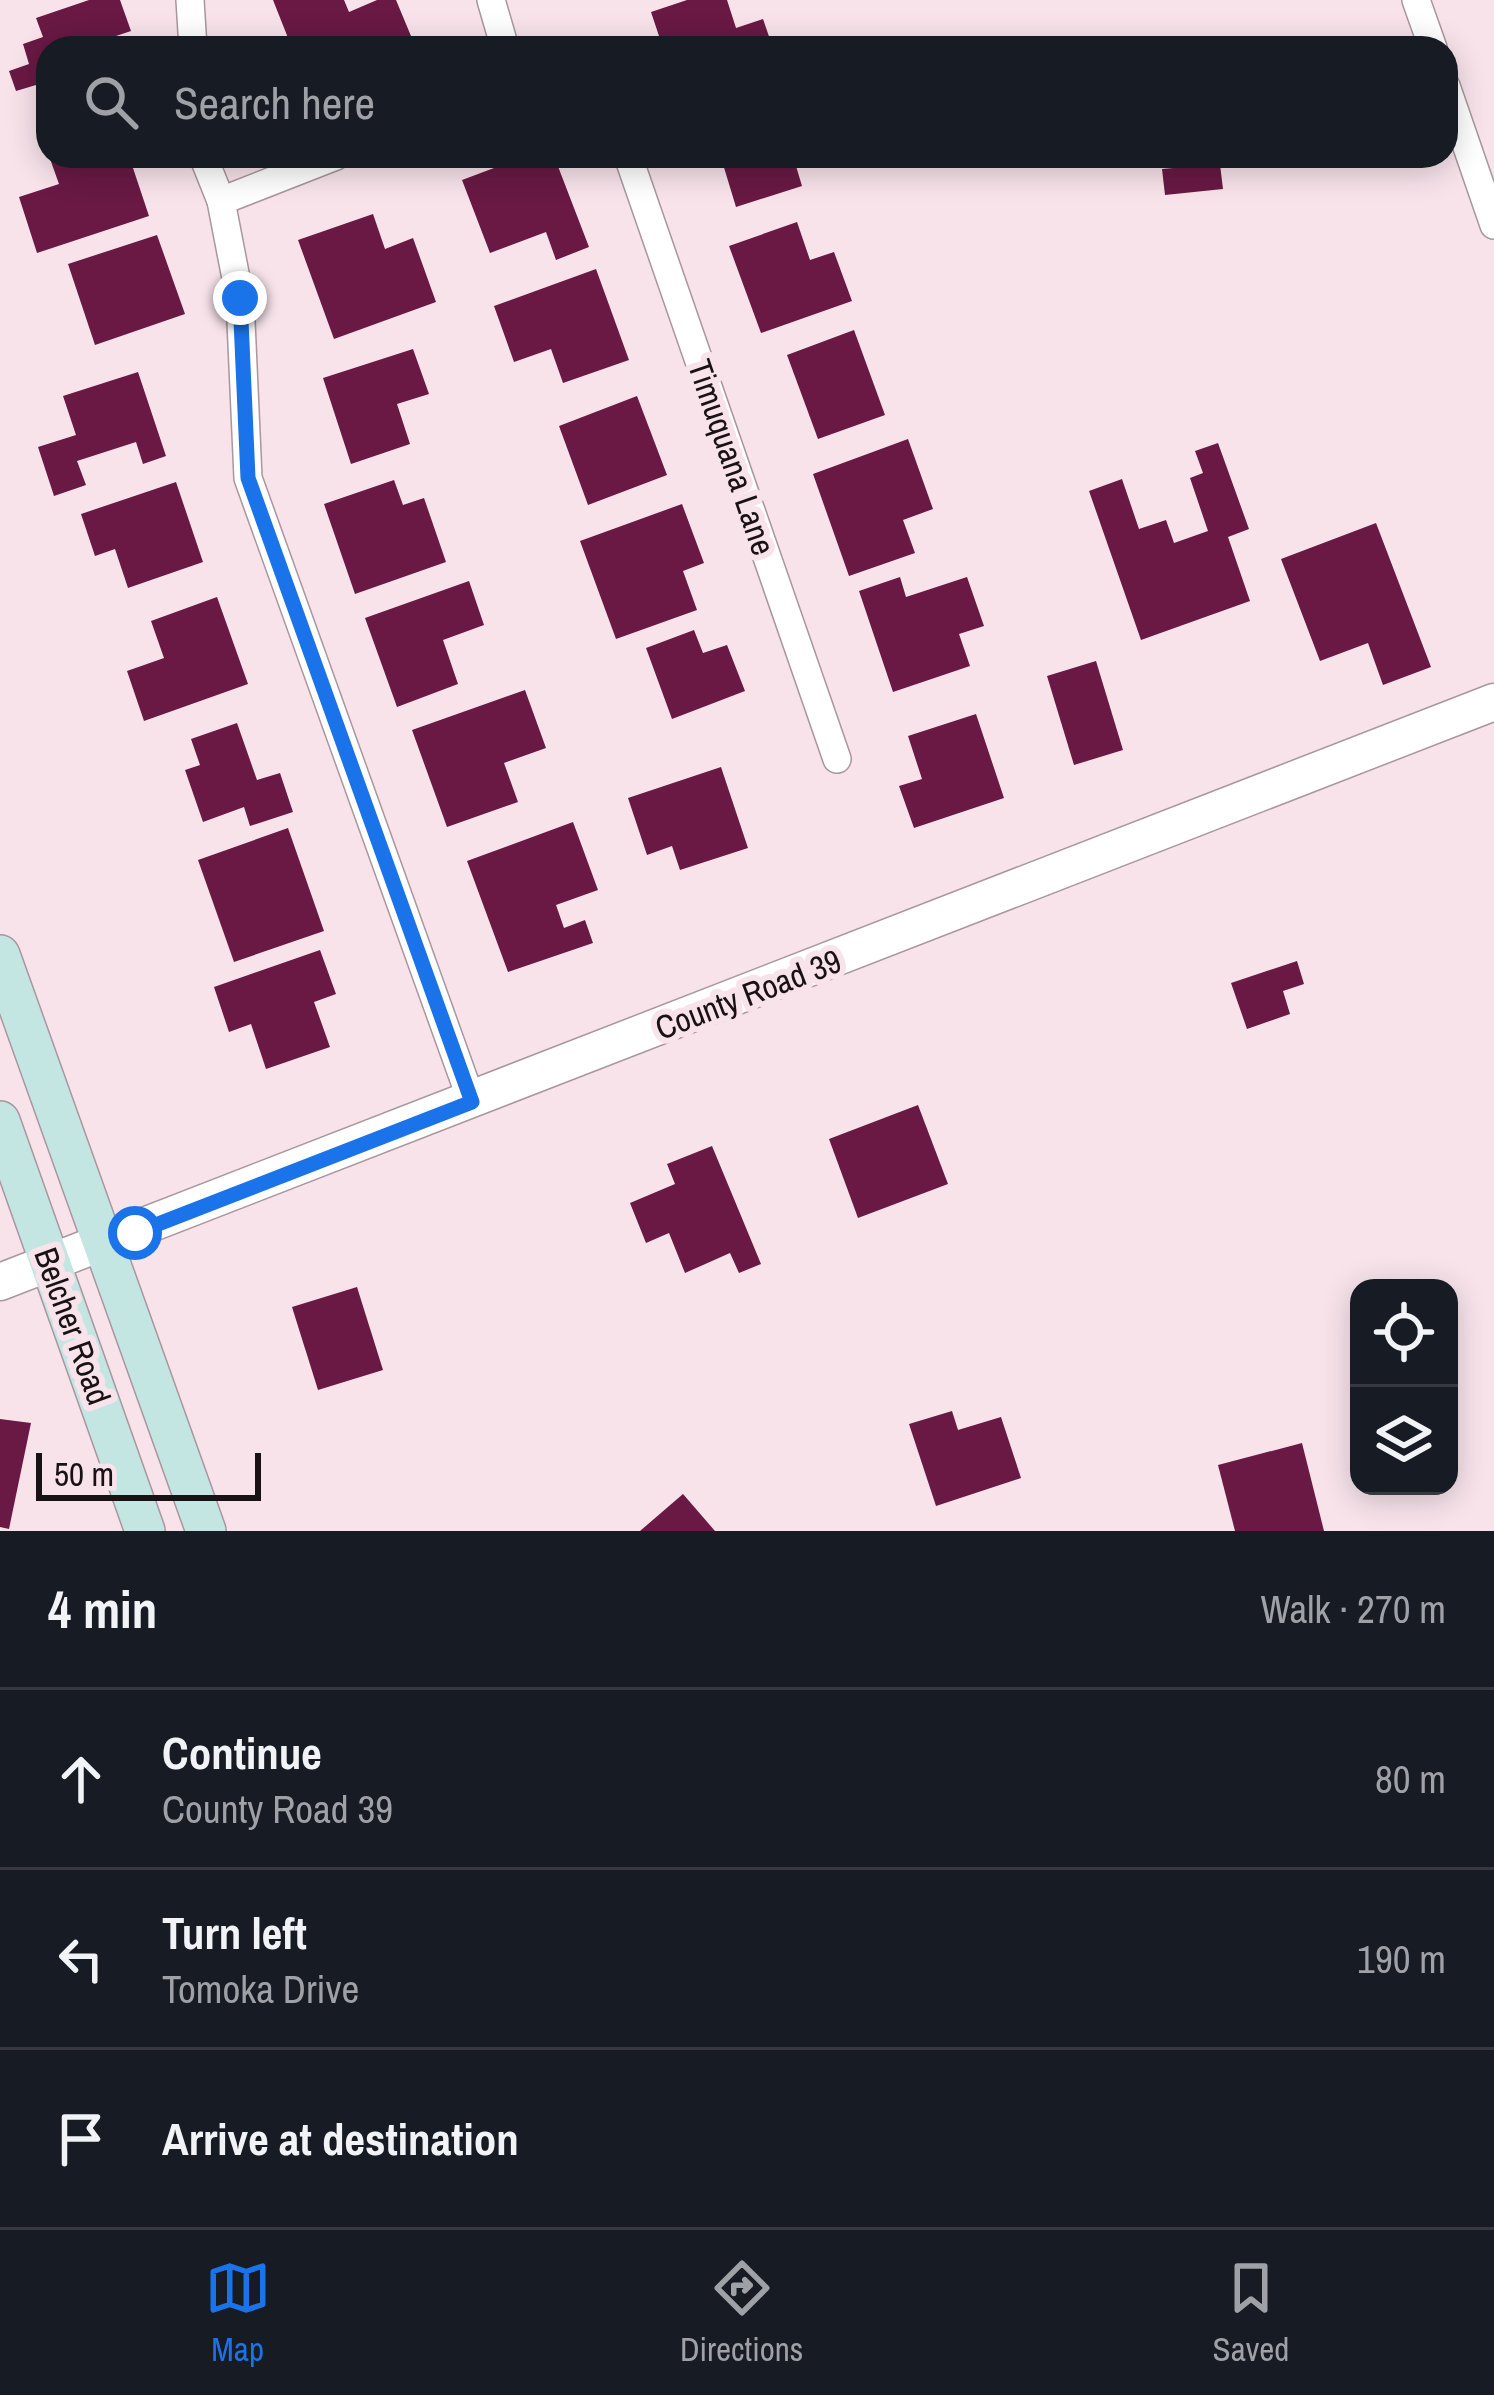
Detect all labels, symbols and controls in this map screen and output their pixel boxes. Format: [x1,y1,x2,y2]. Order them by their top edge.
search box [36,36,1458,168]
icon: search [78,69,144,135]
text: Search here [174,72,375,133]
route end [213,271,267,325]
street label: Timuquana Lane [678,353,786,561]
street label: County Road 39 [649,938,847,1050]
route start [108,1206,162,1260]
street label: Belcher Road [24,1241,122,1411]
map controls [1350,1279,1458,1495]
button: locate [1350,1279,1458,1387]
button: layers [1350,1387,1458,1495]
scale bar [36,1447,261,1500]
text: 50 m [54,1452,114,1496]
text: 4 min [48,1575,157,1644]
text: Walk · 270 m [1261,1583,1446,1635]
text: Continue [162,1722,322,1783]
icon: ahead [48,1746,114,1812]
text: 80 m [1375,1753,1446,1805]
text: County Road 39 [162,1783,393,1835]
text: Turn left [162,1902,307,1963]
icon: left [48,1926,114,1992]
text: 190 m [1357,1933,1446,1985]
text: Tomoka Drive [162,1963,359,2015]
icon: arrive [48,2106,114,2172]
text: Arrive at destination [162,2108,519,2169]
tab: Map [205,2255,271,2371]
tab: Directions [680,2255,803,2371]
tab: Saved [1213,2255,1289,2371]

